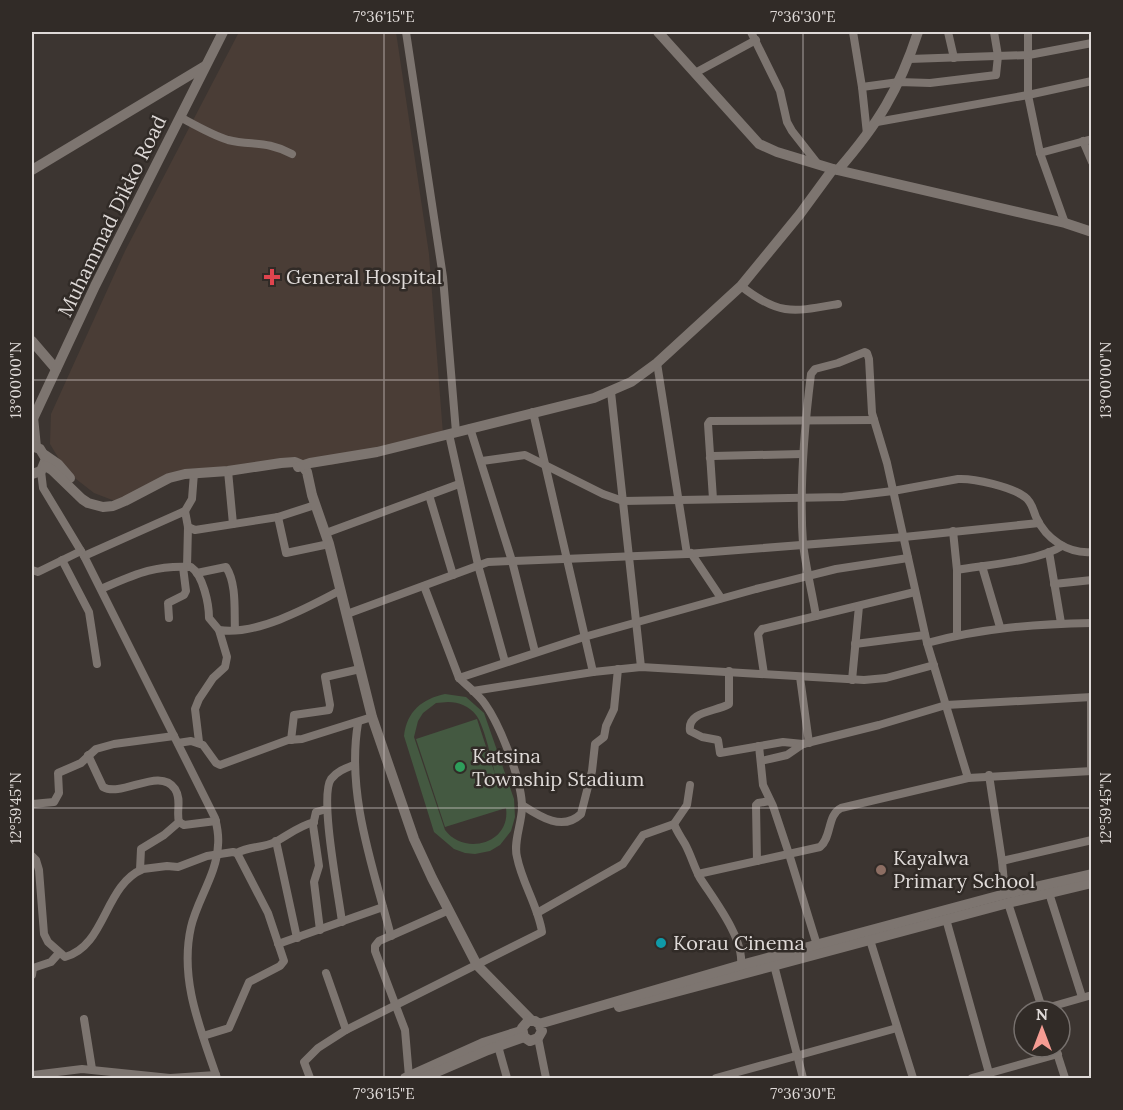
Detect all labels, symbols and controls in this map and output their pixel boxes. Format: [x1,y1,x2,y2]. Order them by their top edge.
text: 7°36'15"E [353,7,415,26]
text: 7°36'30"E [770,7,836,26]
street label: Muhammad Dikko Road [52,111,171,321]
place label: General Hospital [286,264,442,289]
marker: General Hospital [263,268,281,286]
text: 13°00'00"N [6,342,25,418]
text: 13°00'00"N [1096,342,1115,418]
place label: Katsina Township Stadium [472,743,644,791]
marker: Katsina Township Stadium [453,760,467,774]
text: 12°59'45"N [6,772,25,844]
text: 12°59'45"N [1096,772,1115,844]
place label: Kayalwa Primary School [893,845,1035,893]
marker: Kayalwa Primary School [874,863,888,877]
place label: Korau Cinema [673,930,805,955]
marker: Korau Cinema [654,936,668,950]
north arrow [1012,999,1072,1059]
text: N [1036,1004,1048,1024]
text: 7°36'15"E [353,1084,415,1103]
text: 7°36'30"E [770,1084,836,1103]

